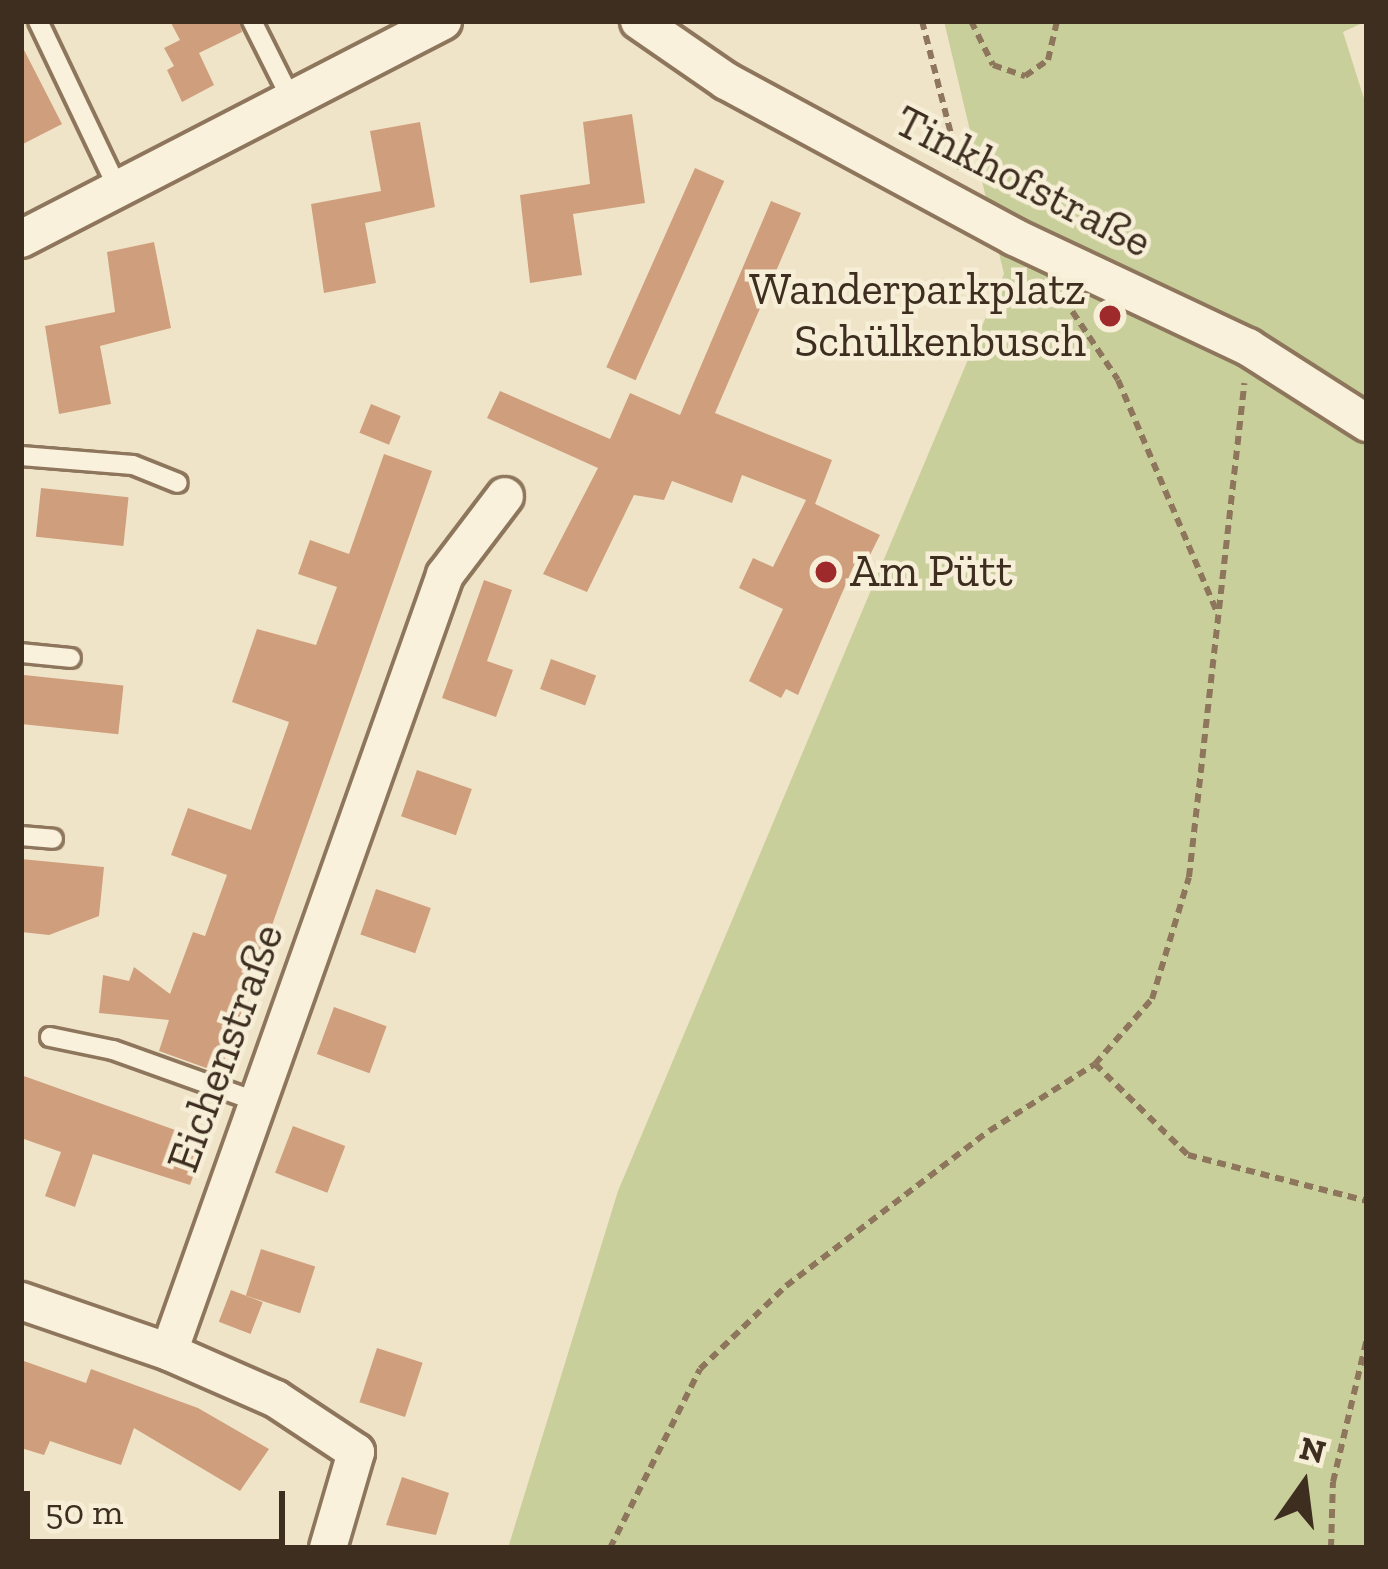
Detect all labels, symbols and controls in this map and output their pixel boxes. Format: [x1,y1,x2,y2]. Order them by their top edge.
street label: Tinkhofstraße [886,94,1160,270]
place label: Wanderparkplatz Schülkenbusch [749,263,1086,369]
marker: Wanderparkplatz Schülkenbusch [1097,303,1123,329]
place label: Am Pütt [850,545,1013,599]
marker: Am Pütt [813,559,839,585]
street label: Eichenstraße [156,917,296,1179]
north arrow [1244,1425,1364,1545]
text: N [1296,1428,1330,1472]
scale bar [30,1467,291,1541]
text: 50 m [45,1490,123,1533]

